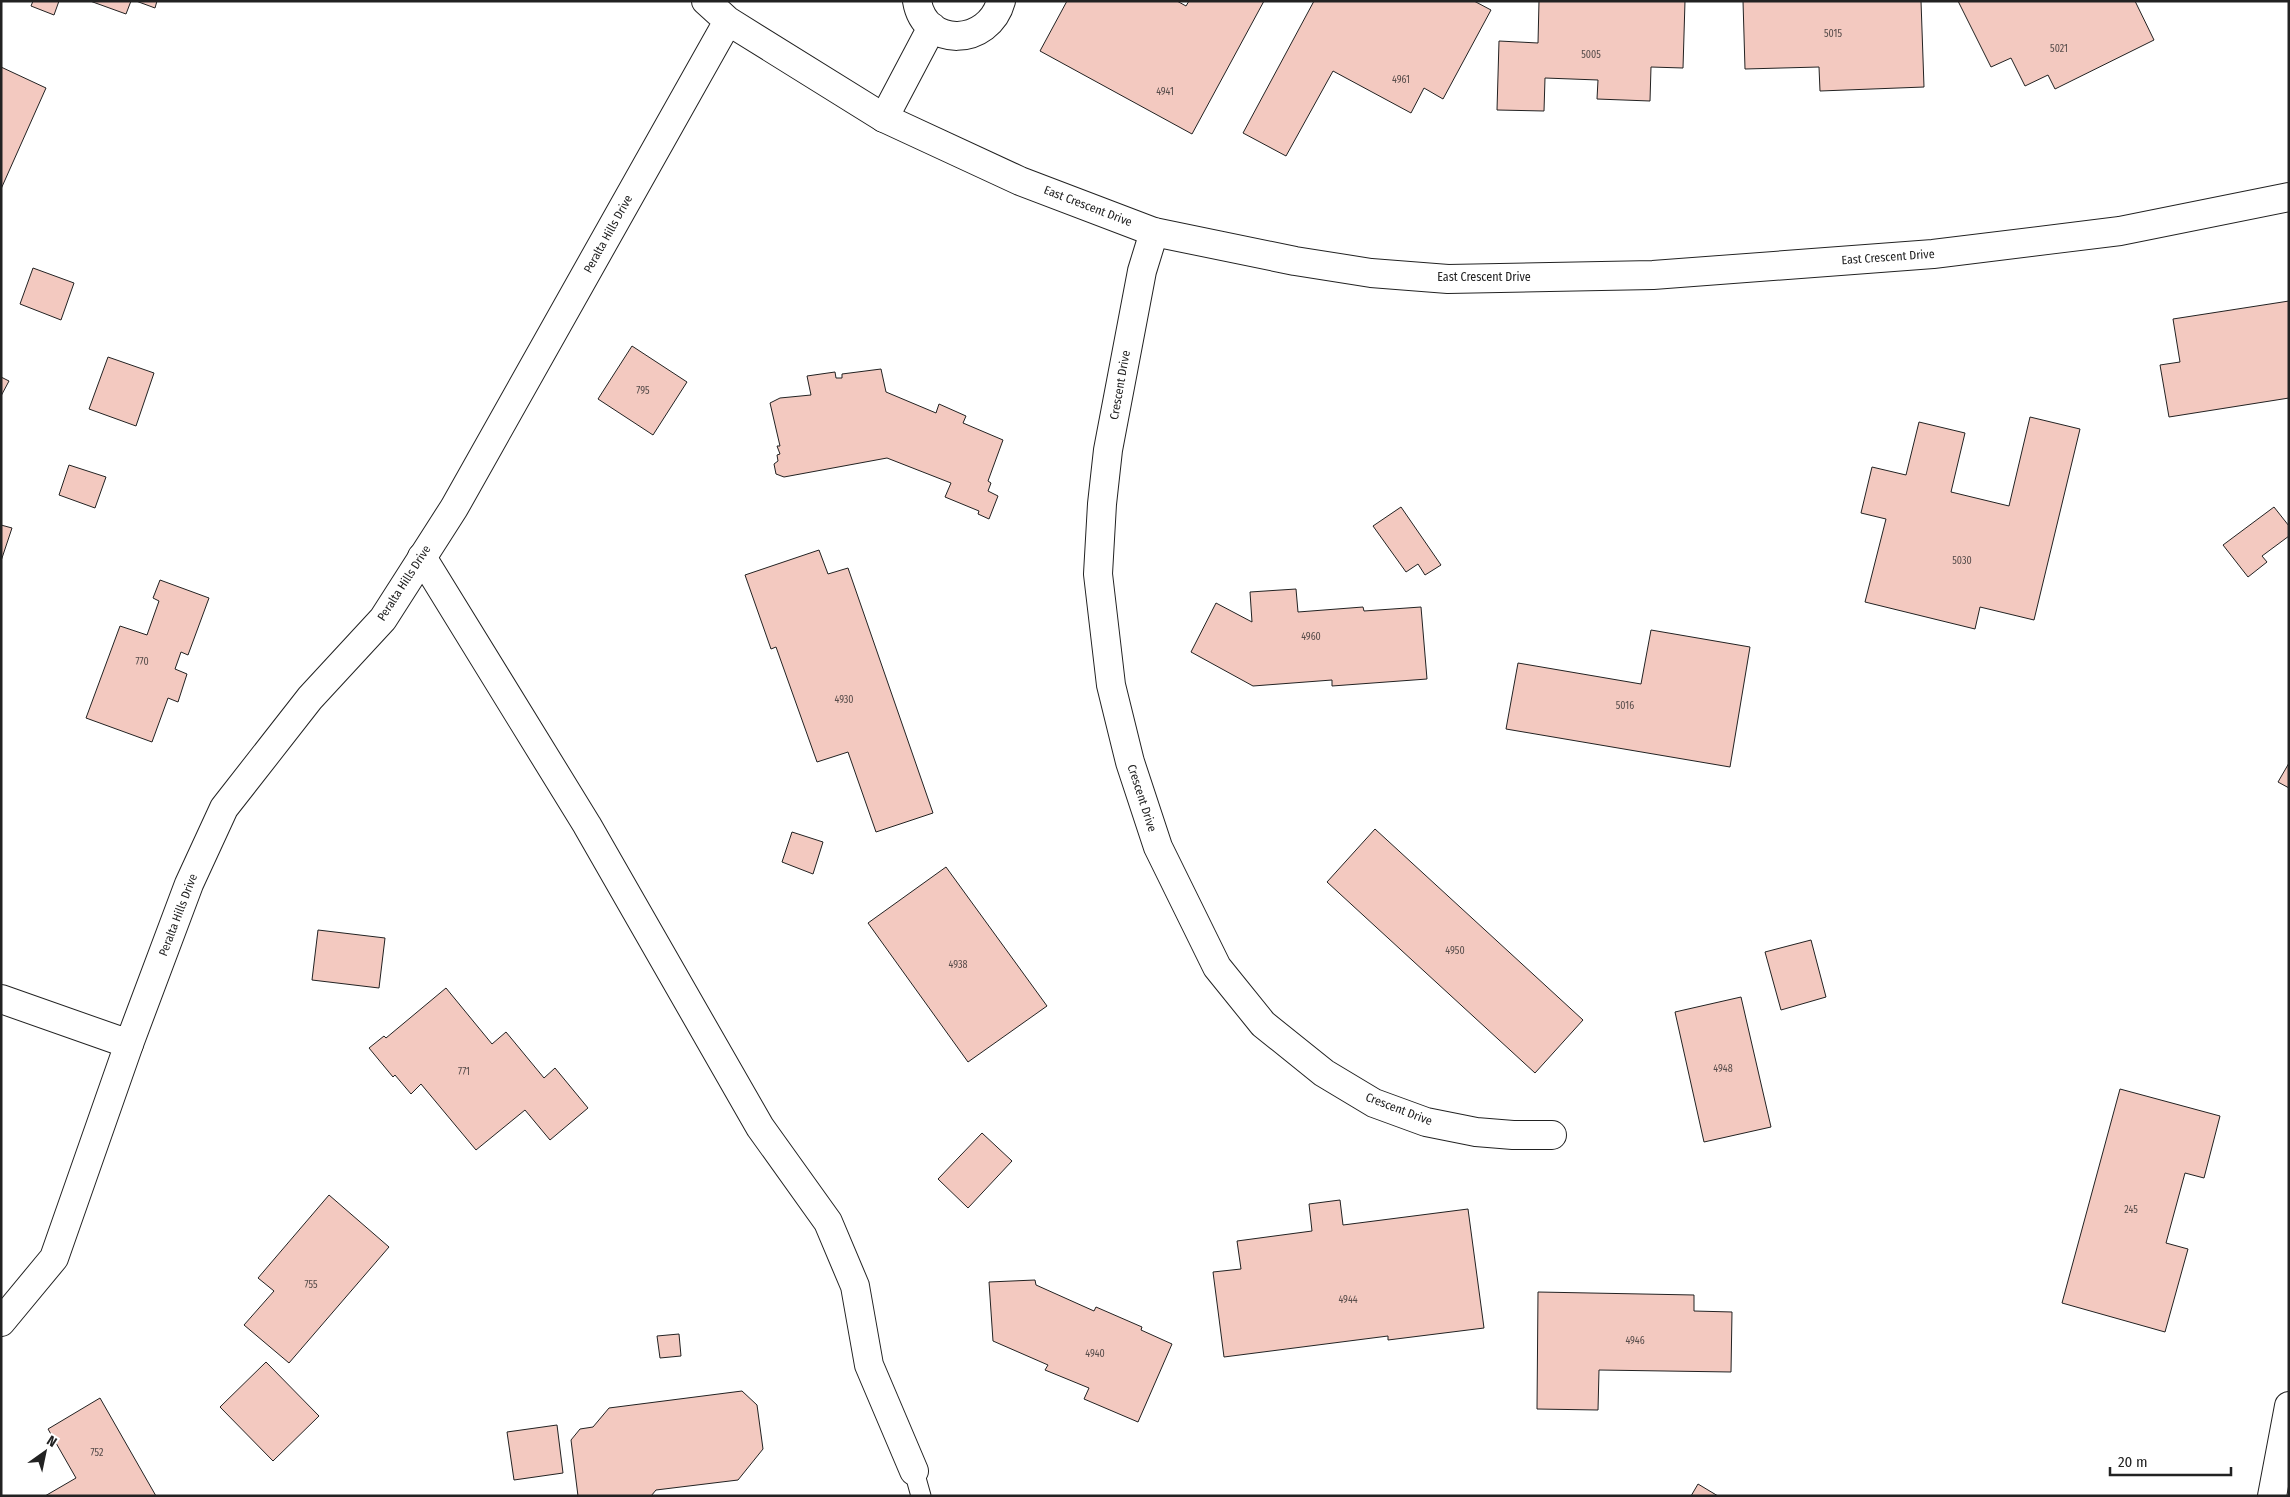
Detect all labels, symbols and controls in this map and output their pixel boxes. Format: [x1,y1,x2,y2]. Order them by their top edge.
house number: 5015 [1824,28,1842,40]
house number: 5021 [2050,43,2068,55]
house number: 5005 [1581,49,1601,61]
house number: 4961 [1392,74,1410,86]
house number: 4941 [1156,86,1174,98]
street label: East Crescent Drive [1042,183,1134,229]
street label: Peralta Hills Drive [581,192,635,275]
street label: East Crescent Drive [1841,247,1935,267]
street label: East Crescent Drive [1437,270,1531,284]
street label: Crescent Drive [1107,349,1133,421]
house number: 795 [636,385,650,397]
street label: Peralta Hills Drive [374,543,434,623]
house number: 5030 [1952,555,1972,567]
house number: 4960 [1301,631,1321,643]
house number: 770 [135,656,149,668]
house number: 4930 [834,694,854,706]
house number: 5016 [1616,700,1634,712]
street label: Crescent Drive [1125,762,1160,834]
street label: Peralta Hills Drive [156,872,200,958]
house number: 4950 [1445,945,1465,957]
house number: 4938 [949,959,967,971]
house number: 4948 [1713,1063,1733,1075]
house number: 771 [458,1066,470,1078]
street label: Crescent Drive [1364,1090,1434,1128]
house number: 245 [2124,1204,2138,1216]
house number: 755 [304,1279,318,1291]
house number: 4944 [1338,1294,1358,1306]
house number: 4946 [1625,1335,1645,1347]
house number: 4940 [1085,1348,1105,1360]
north arrow [20,1427,70,1477]
text: N [44,1432,60,1451]
scale bar [2110,1444,2231,1476]
house number: 752 [91,1447,104,1459]
text: 20 m [2118,1453,2148,1471]

